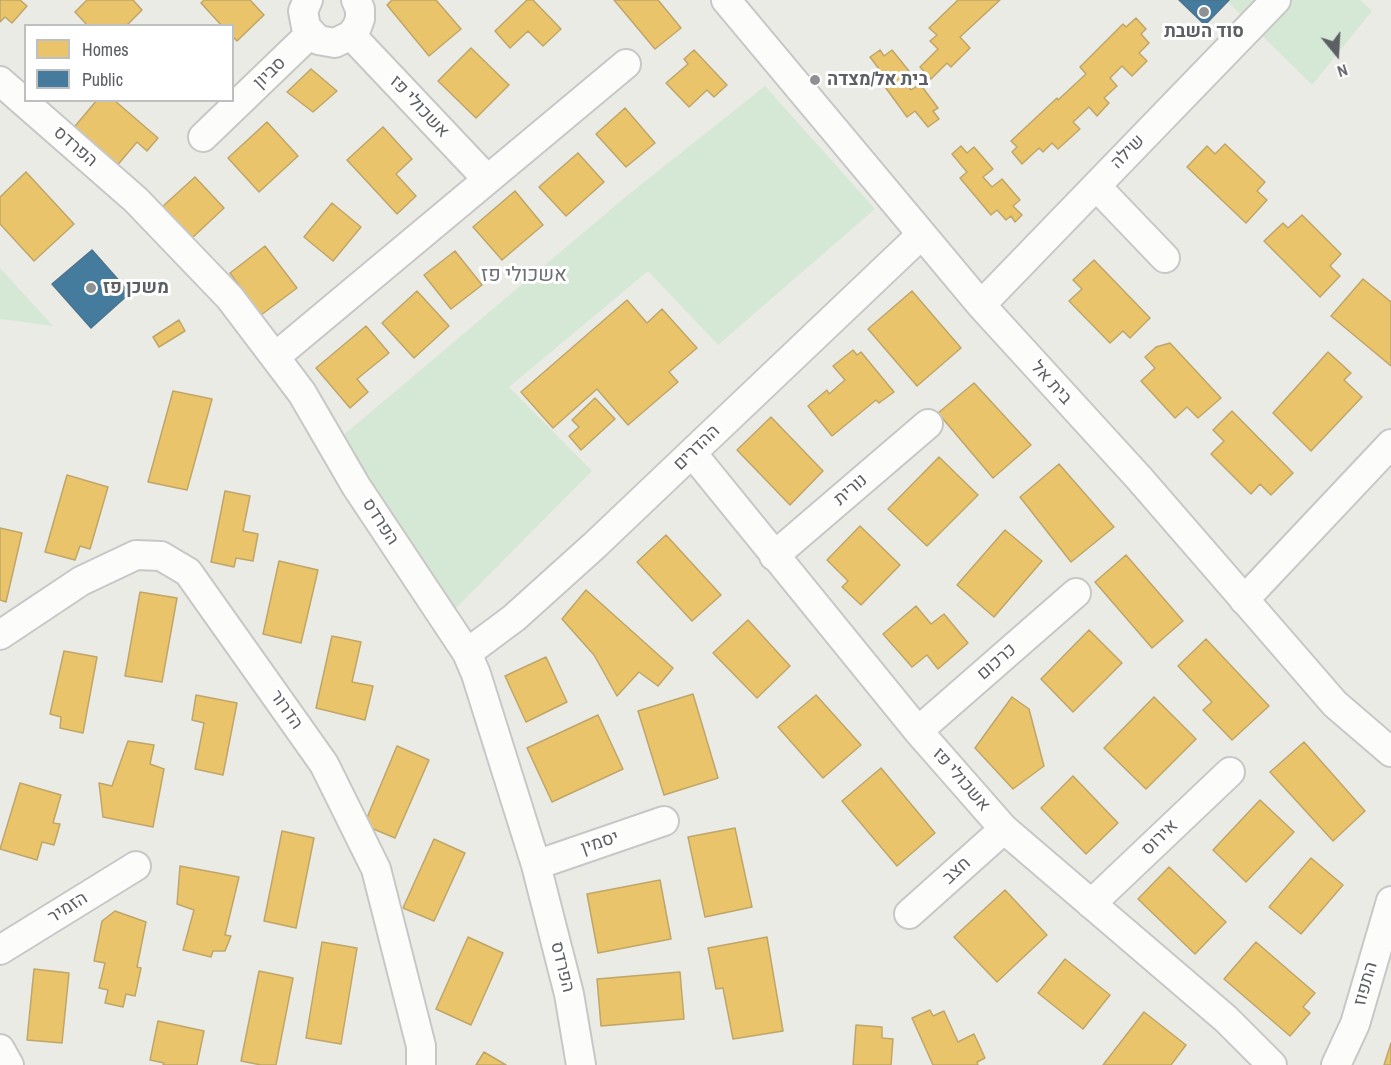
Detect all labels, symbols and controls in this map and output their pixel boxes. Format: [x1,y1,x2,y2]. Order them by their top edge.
marker: סוד השבת [1197,5,1211,19]
place label: סוד השבת [1164,21,1244,43]
legend [24,24,234,102]
north arrow [1307,24,1367,84]
text: Homes [82,37,129,62]
street label: סביון [249,52,291,94]
text: N [1335,59,1350,83]
text: Public [82,67,123,92]
place label: בית אל/מצדה [827,69,928,91]
street label: אשכולי פז [385,71,453,143]
marker: בית אל/מצדה [808,73,822,87]
street label: הפרדס [48,122,102,172]
street label: שילה [1106,130,1150,174]
district label: אשכולי פז [481,264,567,288]
place label: משכן פז [103,277,169,299]
marker: משכן פז [84,281,98,295]
street label: בית אל [1026,357,1076,409]
street label: ההדרים [669,421,725,475]
street label: נורית [830,470,872,510]
street label: הפרדס [357,495,403,549]
street label: כרכום [973,639,1021,685]
street label: הדרור [265,686,307,734]
street label: אשכולי פז [928,744,994,816]
street label: אירוס [1137,815,1183,861]
street label: יסמין [578,826,622,860]
street label: חצב [939,853,975,889]
street label: הזמיר [44,888,92,928]
street label: הפרדס [545,939,579,995]
street label: התפוז [1349,960,1383,1008]

